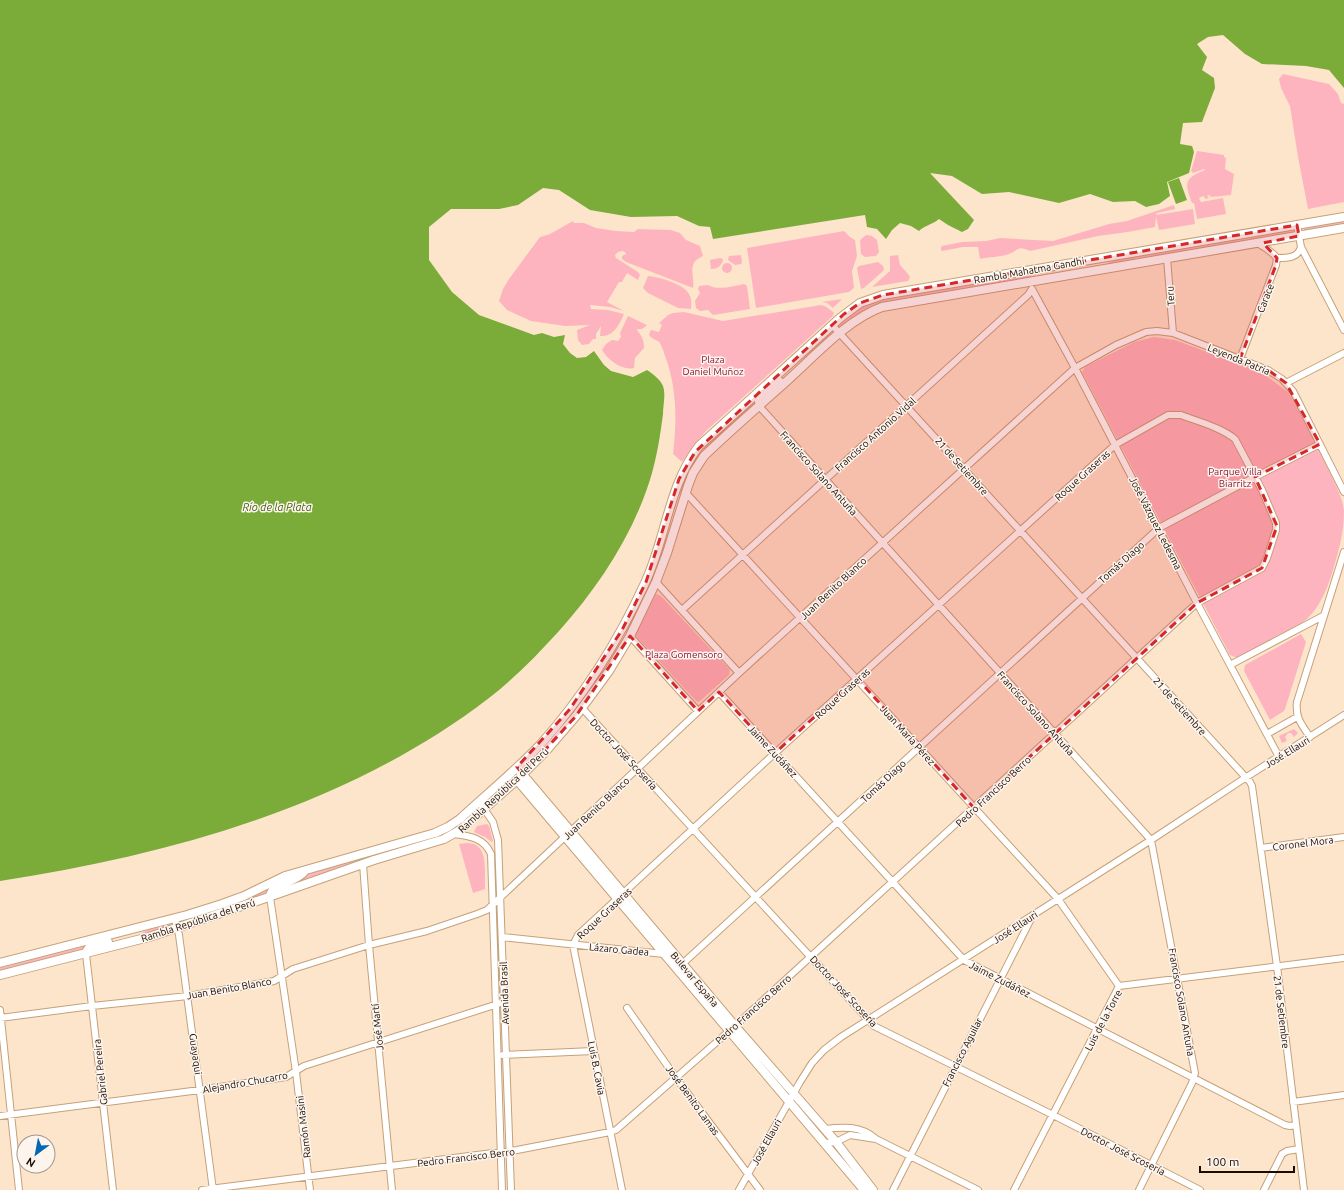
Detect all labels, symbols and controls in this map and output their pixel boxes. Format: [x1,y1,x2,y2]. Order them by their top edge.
street label: Rambla Mahatma Gandhi [973,255,1085,286]
street label: Carace [1255,282,1276,314]
street label: Teru [1164,286,1177,306]
street label: Leyenda Patria [1206,342,1272,377]
park label: Plaza Daniel Muñoz [682,354,744,377]
street label: Francisco Antonio Vidal [833,395,918,474]
street label: Francisco Solano Antuña [778,429,859,518]
street label: 21 de Setiembre [933,435,990,497]
street label: Roque Graseras [1053,448,1112,503]
park label: Parque Villa Biarritz [1208,466,1262,489]
street label: José Vázquez Ledesma [1127,475,1184,572]
water label: Río de la Plata [242,501,312,513]
street label: Tomás Diago [1096,539,1147,586]
street label: Juan Benito Blanco [798,555,869,622]
park label: Plaza Gomensoro [645,649,723,660]
street label: Roque Graseras [813,666,872,721]
street label: Francisco Solano Antuña [995,669,1076,758]
street label: 21 de Setiembre [1151,675,1208,737]
street label: Juan María Pérez [878,703,938,768]
street label: Doctor José Scosería [588,716,659,792]
street label: Jaime Zudáñez [746,723,800,780]
street label: José Ellauri [1263,734,1312,771]
street label: Rambla República del Perú [456,746,551,835]
street label: Pedro Francisco Berro [954,754,1033,829]
street label: Tomás Diago [859,758,908,805]
street label: Juan Benito Blanco [561,775,632,842]
street label: Coronel Mora [1272,834,1334,853]
street label: Roque Graseras [575,885,634,941]
street label: Rambla República del Perú [140,897,257,944]
street label: José Ellauri [991,909,1040,946]
street label: Lázaro Gadea [589,941,649,958]
street label: Francisco Solano Antuña [1167,947,1196,1057]
street label: Bulevar España [669,950,721,1009]
street label: Doctor José Scosería [808,953,879,1029]
street label: Jaime Zudáñez [967,959,1032,1000]
street label: Avenida Brasil [498,961,511,1025]
street label: Pedro Francisco Berro [713,972,794,1046]
street label: 21 de Setiembre [1272,975,1291,1049]
street label: Juan Benito Blanco [186,976,273,1001]
street label: Luis de la Torre [1083,988,1124,1053]
street label: José Martí [370,1002,385,1051]
street label: Francisco Aguilar [940,1016,985,1089]
street label: Guayaqui [187,1033,204,1075]
street label: Gabriel Pereira [92,1038,109,1105]
street label: Luis B. Cavia [586,1040,607,1096]
street label: José Benito Lamas [664,1063,722,1137]
street label: Alejandro Chucarro [202,1070,289,1095]
street label: Ramón Masini [294,1095,313,1159]
street label: José Ellauri [749,1117,784,1167]
street label: Doctor José Scosería [1079,1125,1167,1178]
north arrow [16,1134,56,1174]
street label: Pedro Francisco Berro [417,1146,516,1169]
scale bar [1200,1148,1294,1174]
text: N [24,1155,37,1170]
text: 100 m [1206,1155,1239,1168]

